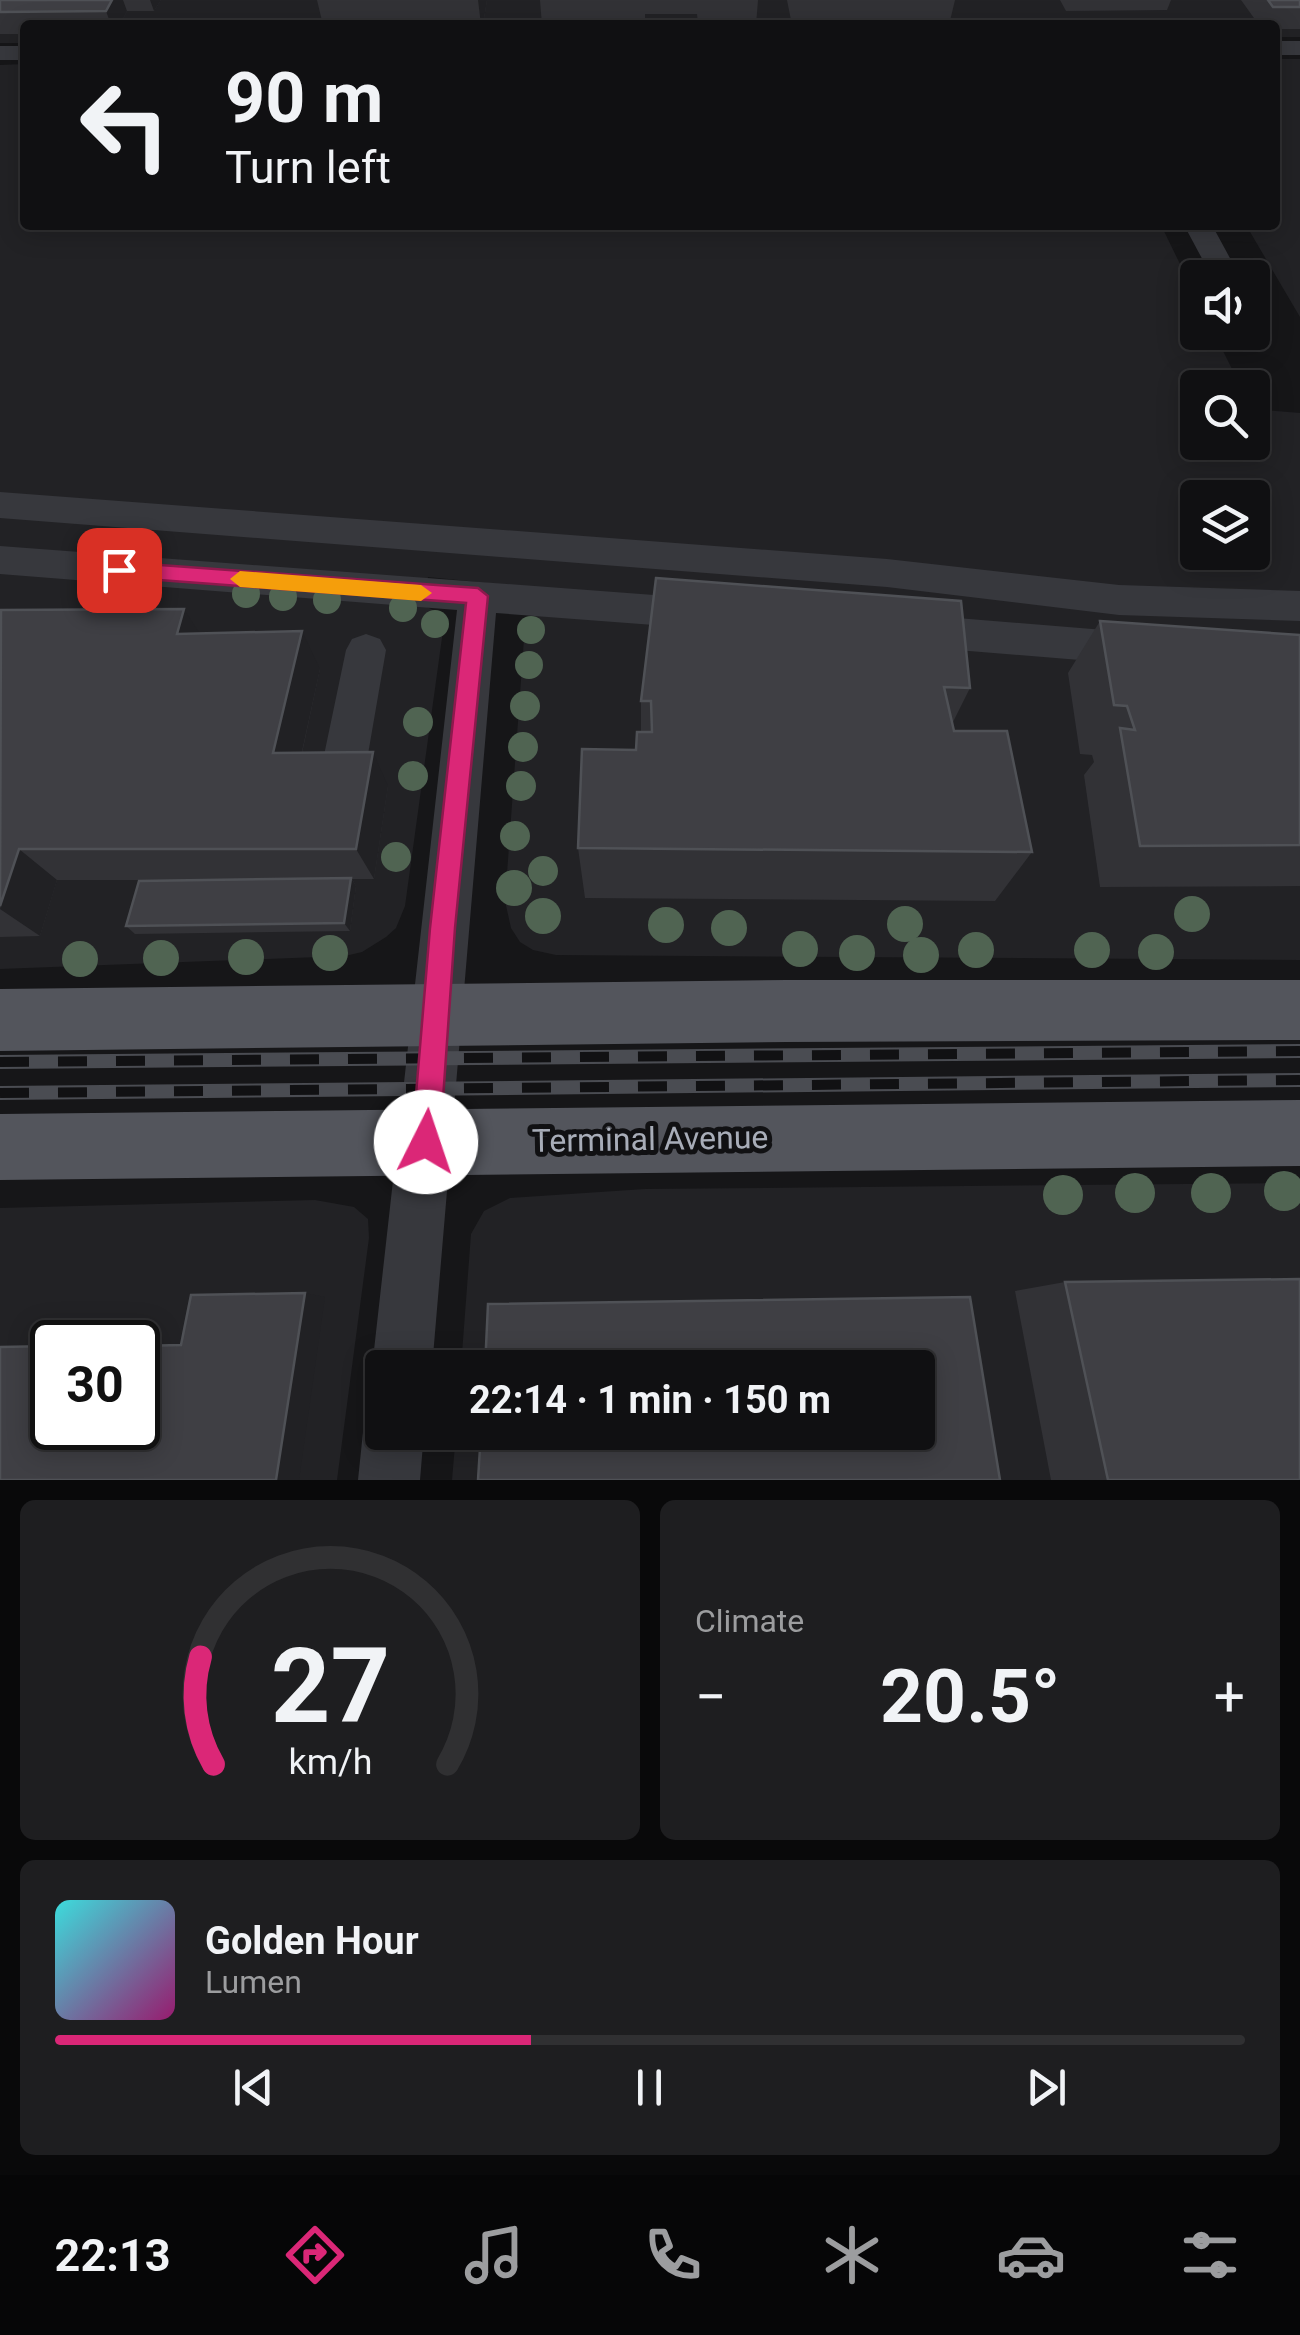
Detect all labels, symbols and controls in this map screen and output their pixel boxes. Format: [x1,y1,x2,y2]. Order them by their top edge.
text: 90 m [225,57,383,139]
icon: left [60,60,190,190]
text: Turn left [225,141,391,194]
map controls [1180,260,1270,570]
button: sound [1180,260,1270,350]
button: search [1180,370,1270,460]
button: layers [1180,480,1270,570]
pin [77,528,162,613]
icon: arrive [92,543,147,598]
position arrow [374,1090,478,1194]
street label: Terminal Avenue [531,1118,769,1160]
speed limit sign: 30 [30,1320,160,1450]
text: 22:14 · 1 min · 150 m [469,1378,831,1422]
text: Climate [695,1602,804,1640]
text: 27 [270,1626,390,1747]
text: 20.5° [880,1652,1060,1740]
text: − [695,1665,726,1729]
text: + [1214,1665,1245,1729]
text: km/h [288,1741,372,1783]
text: Golden Hour [205,1919,419,1963]
text: Lumen [205,1963,302,2001]
icon: previous [226,2060,281,2115]
icon: pause [622,2060,677,2115]
icon: next [1019,2060,1074,2115]
icon: directions [280,2220,350,2290]
icon: music [459,2220,529,2290]
icon: phone [638,2220,708,2290]
icon: climate [817,2220,887,2290]
icon: car [996,2220,1066,2290]
icon: filters [1175,2220,1245,2290]
text: 22:13 [55,2229,171,2282]

